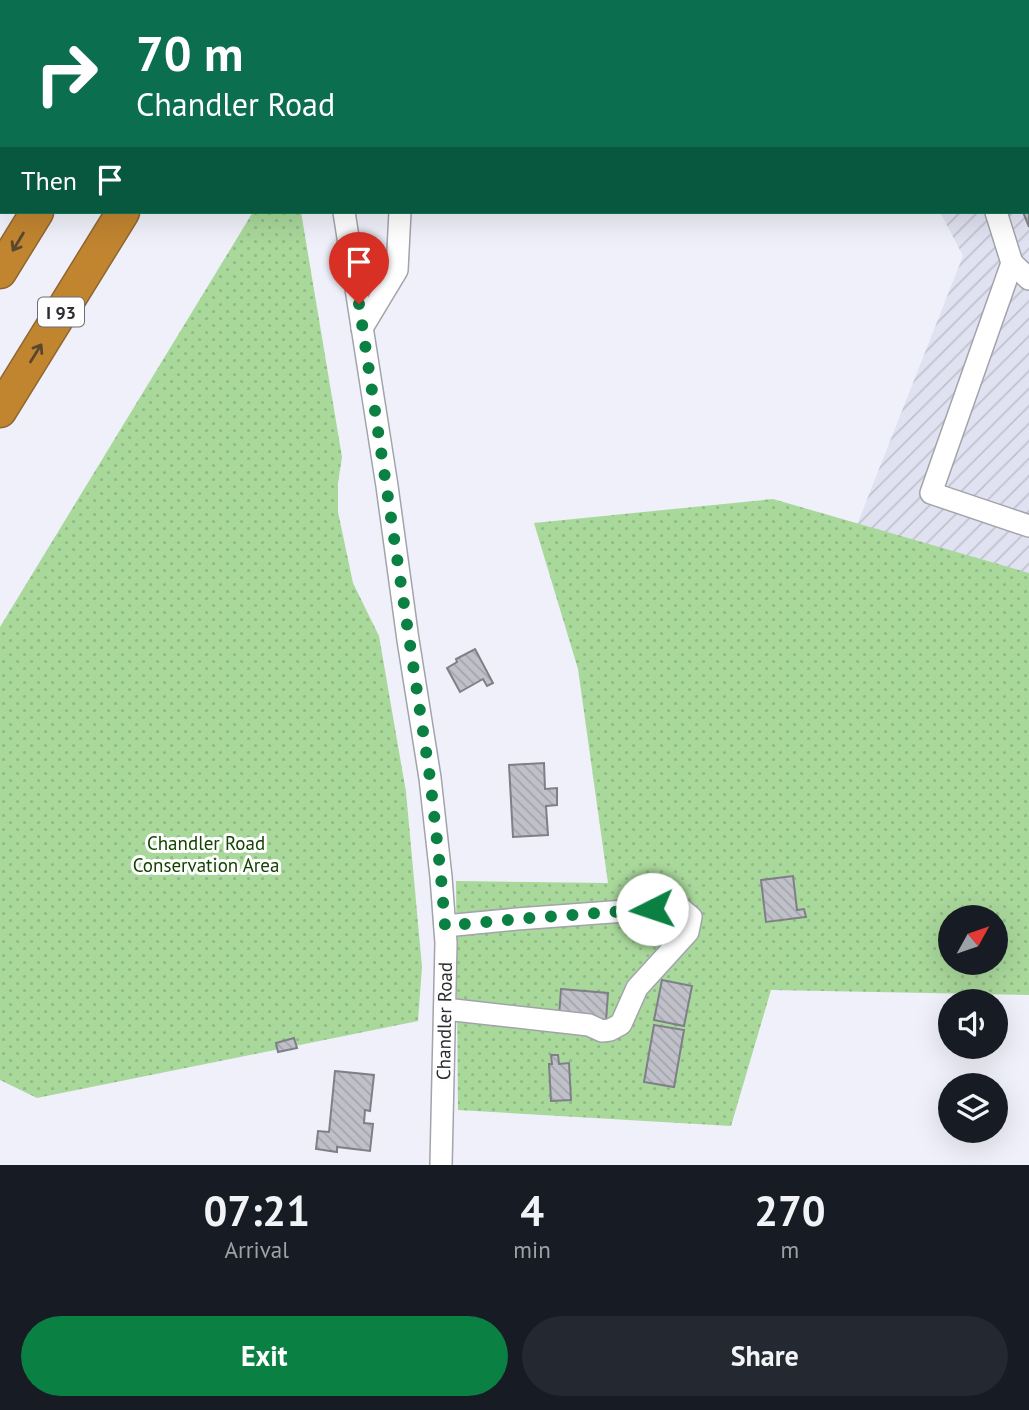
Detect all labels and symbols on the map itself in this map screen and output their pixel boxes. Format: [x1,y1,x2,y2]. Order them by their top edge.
one-way arrow [11,232,26,251]
pin [329,232,389,304]
road number: I 93 [38,298,84,326]
one-way arrow [29,344,43,364]
park label: Chandler Road Conservation Area [133,831,279,877]
position arrow [615,872,689,946]
north arrow [938,905,1008,975]
street label: Chandler Road [431,962,457,1080]

